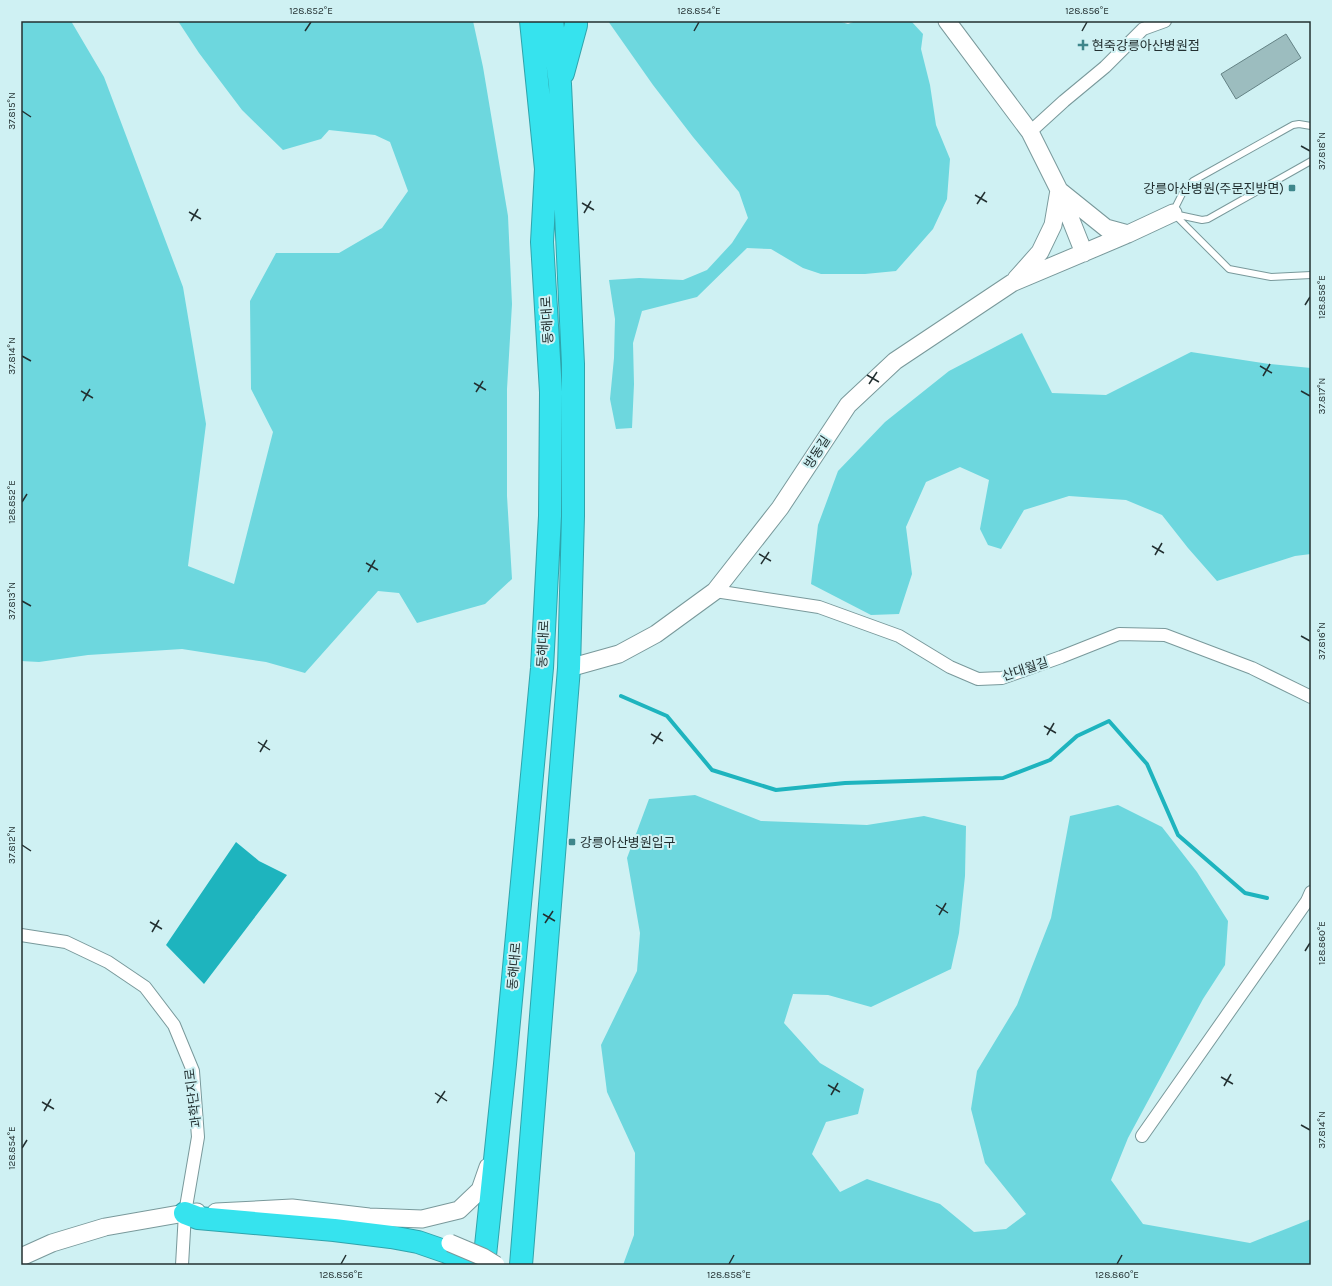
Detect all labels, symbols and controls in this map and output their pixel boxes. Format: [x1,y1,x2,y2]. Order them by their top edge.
text: 128.852°E [289,5,333,17]
text: 128.854°E [677,5,721,17]
text: 128.856°E [1065,5,1109,17]
place label: 현죽강릉아산병원점 [1092,38,1200,53]
marker: 현죽강릉아산병원점 [1077,39,1089,51]
text: 37.815°N [6,92,18,130]
text: 37.818°N [1316,132,1328,170]
place label: 강릉아산병원(주문진방면) [1143,181,1284,196]
marker: 강릉아산병원(주문진방면) [1287,183,1297,193]
text: 128.858°E [1316,275,1328,319]
street label: 동해대로 [538,296,556,344]
text: 37.814°N [6,337,18,375]
text: 37.817°N [1316,378,1328,414]
street label: 방동길 [801,433,833,471]
text: 128.852°E [6,480,18,524]
text: 37.813°N [6,582,18,620]
street label: 동해대로 [534,620,552,668]
text: 37.816°N [1316,622,1328,660]
street label: 산대월길 [1000,654,1050,684]
text: 37.812°N [6,826,18,864]
place label: 강릉아산병원입구 [580,835,676,850]
marker: 강릉아산병원입구 [567,837,577,847]
text: 128.860°E [1316,921,1328,965]
street label: 동해대로 [504,941,524,990]
street label: 과학단지로 [182,1067,204,1129]
text: 37.814°N [1316,1111,1328,1149]
text: 128.854°E [6,1126,18,1170]
text: 128.856°E [319,1269,363,1281]
text: 128.858°E [707,1269,751,1281]
text: 128.860°E [1095,1269,1139,1281]

